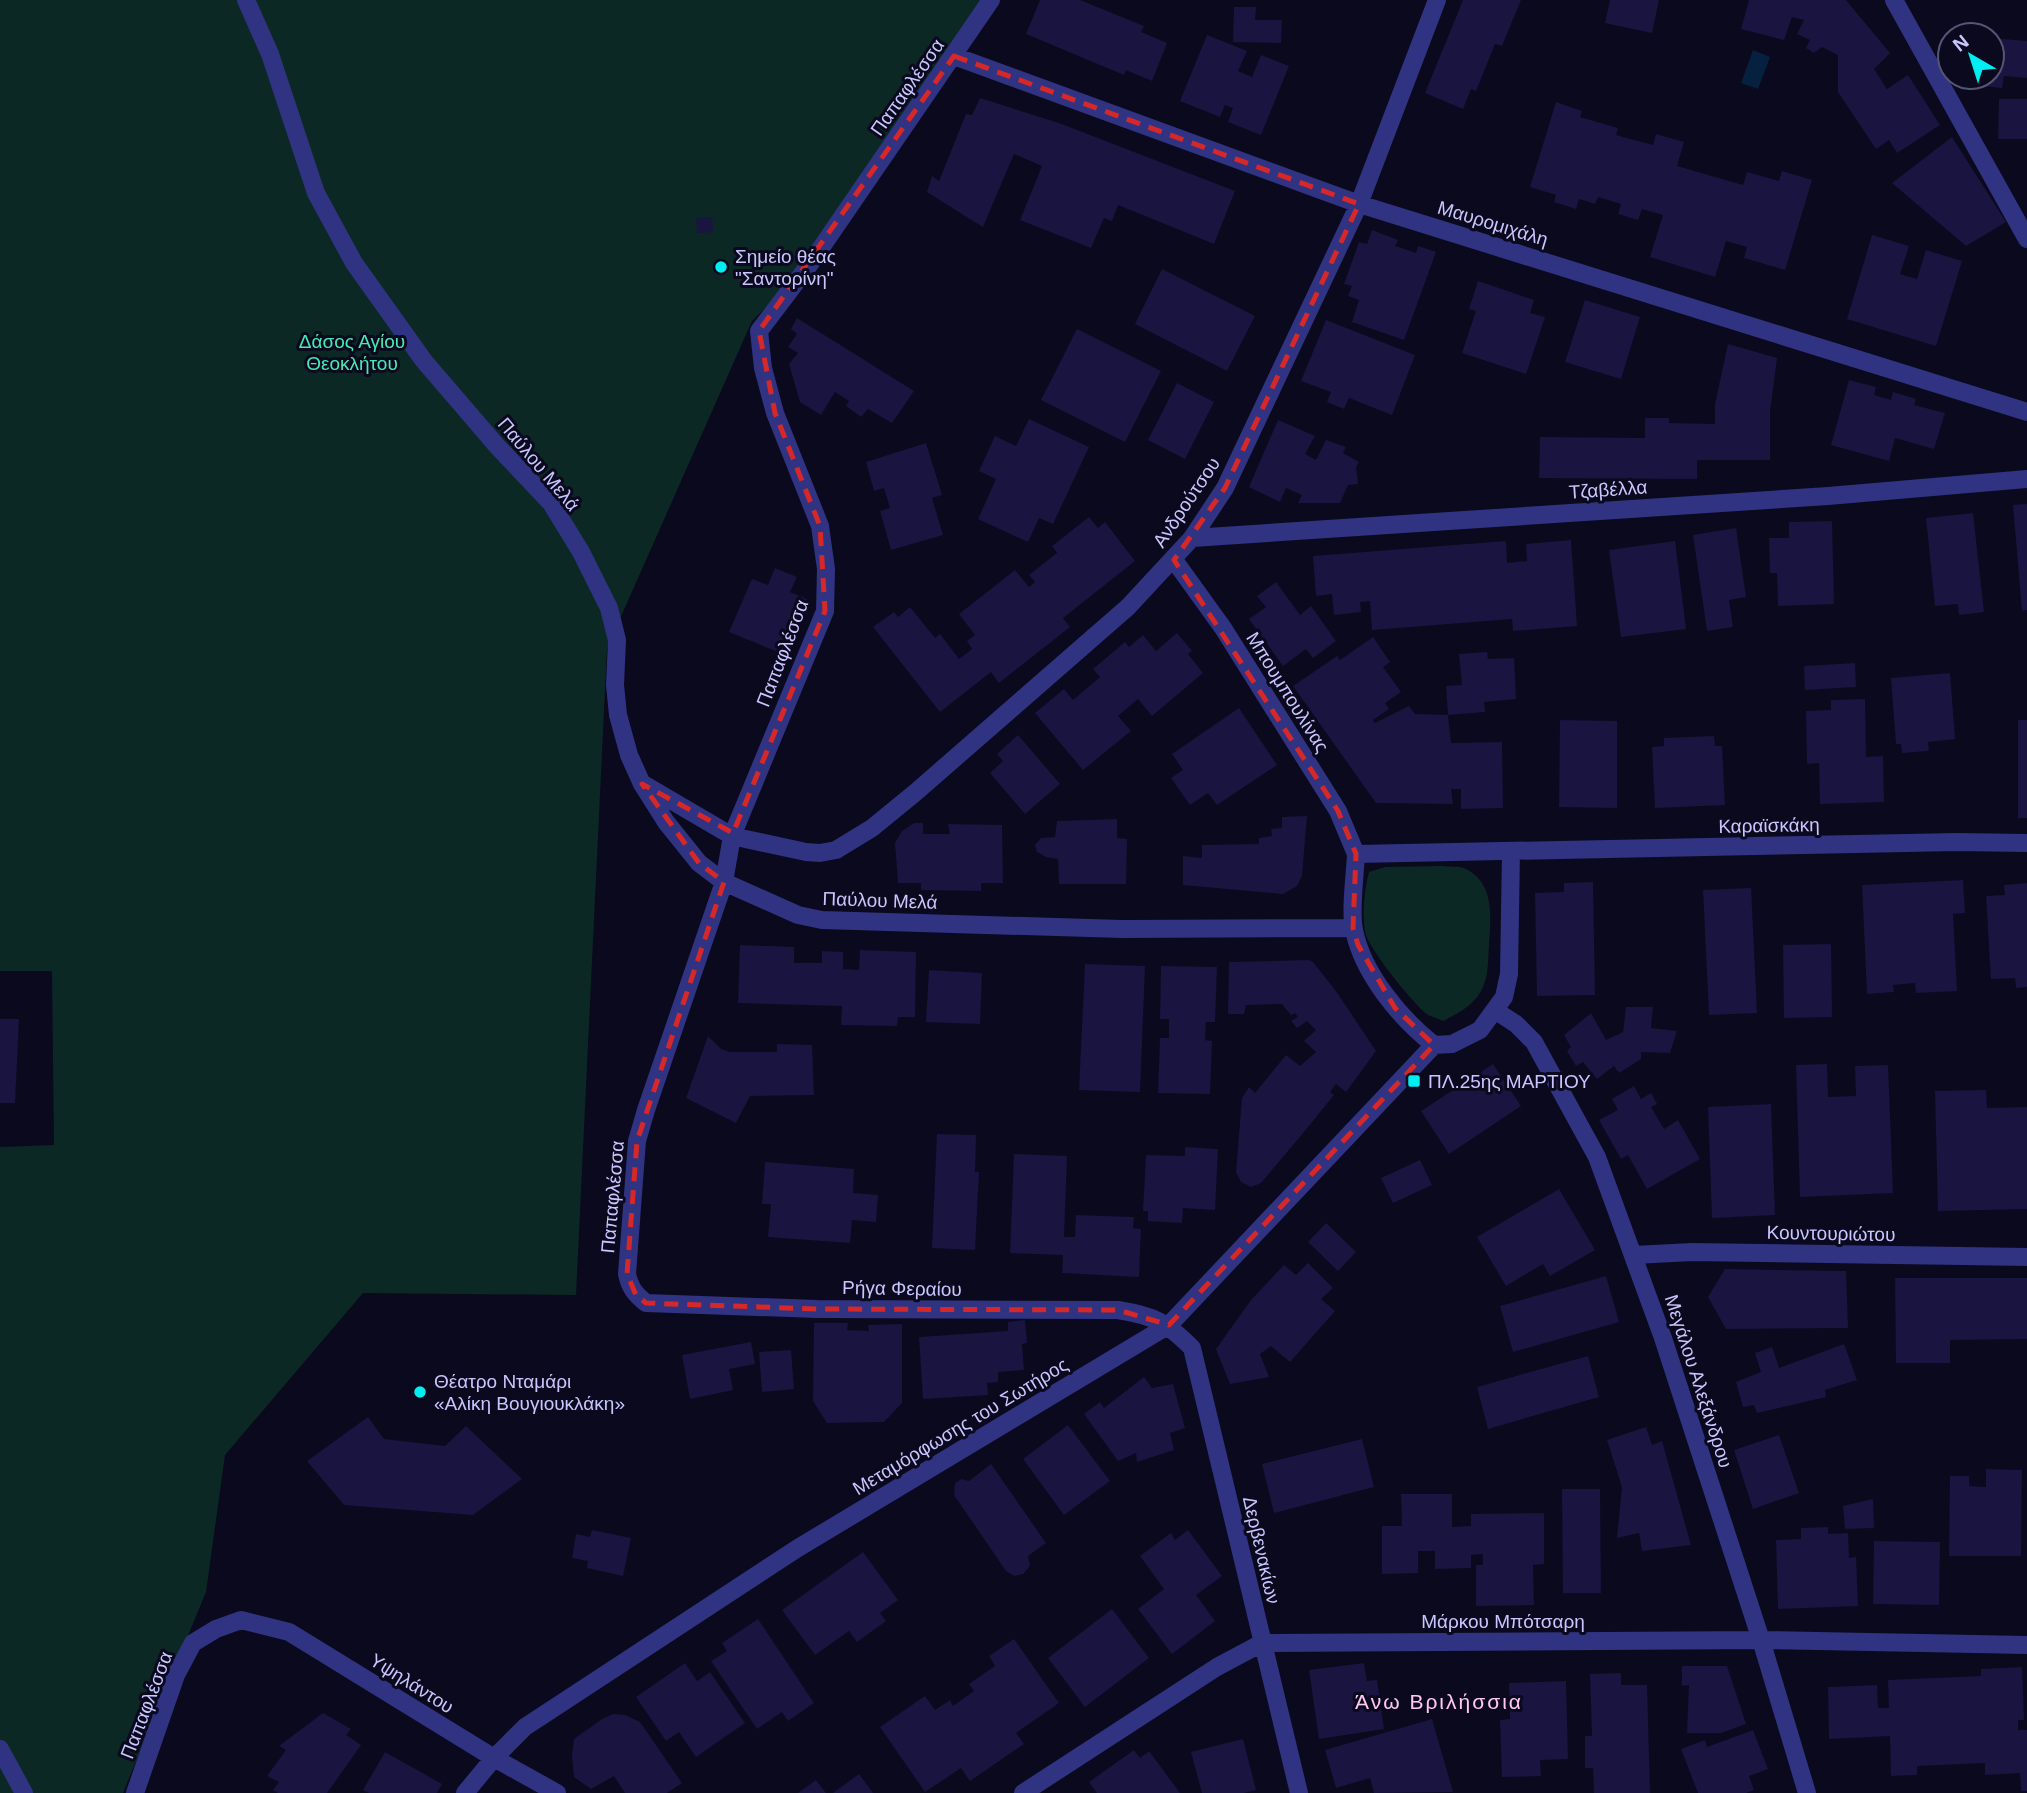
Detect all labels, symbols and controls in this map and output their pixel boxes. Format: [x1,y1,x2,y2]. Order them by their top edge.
north arrow [1936,21,2006,91]
text: N [1949,31,1973,56]
street label: Παπαφλέσσα [866,35,948,140]
street label: Μαυρομιχάλη [1435,197,1551,250]
place label: Σημείο θέας "Σαντορίνη" [735,246,836,289]
marker: Σημείο θέας "Σαντορίνη" [713,259,729,275]
park label: Δάσος Αγίου Θεοκλήτου [299,331,405,374]
street label: Παύλου Μελά [494,414,584,515]
street label: Ανδρούτσου [1149,453,1224,551]
street label: Τζαβέλλα [1568,476,1648,503]
street label: Παπαφλέσσα [752,597,813,710]
street label: Μπουμπουλίνας [1242,628,1333,756]
street label: Καραϊσκάκη [1718,814,1820,837]
street label: Παύλου Μελά [822,888,938,913]
place label: ΠΛ.25ης ΜΑΡΤΙΟΥ [1428,1071,1591,1092]
marker: ΠΛ.25ης ΜΑΡΤΙΟΥ [1406,1073,1422,1089]
street label: Παπαφλέσσα [597,1140,628,1254]
street label: Κουντουριώτου [1766,1222,1896,1245]
street label: Ρήγα Φεραίου [842,1277,962,1300]
street label: Μεγάλου Αλεξάνδρου [1661,1292,1736,1470]
street label: Μεταμόρφωσης του Σωτήρος [849,1354,1072,1499]
place label: Θέατρο Νταμάρι «Αλίκη Βουγιουκλάκη» [434,1371,625,1414]
marker: Θέατρο Νταμάρι «Αλίκη Βουγιουκλάκη» [412,1384,428,1400]
street label: Δερβενακίων [1239,1494,1284,1606]
street label: Μάρκου Μπότσαρη [1421,1611,1585,1632]
street label: Παπαφλέσσα [116,1649,177,1762]
street label: Υψηλάντου [366,1649,457,1717]
district label: Άνω Βριλήσσια [1355,1690,1523,1713]

